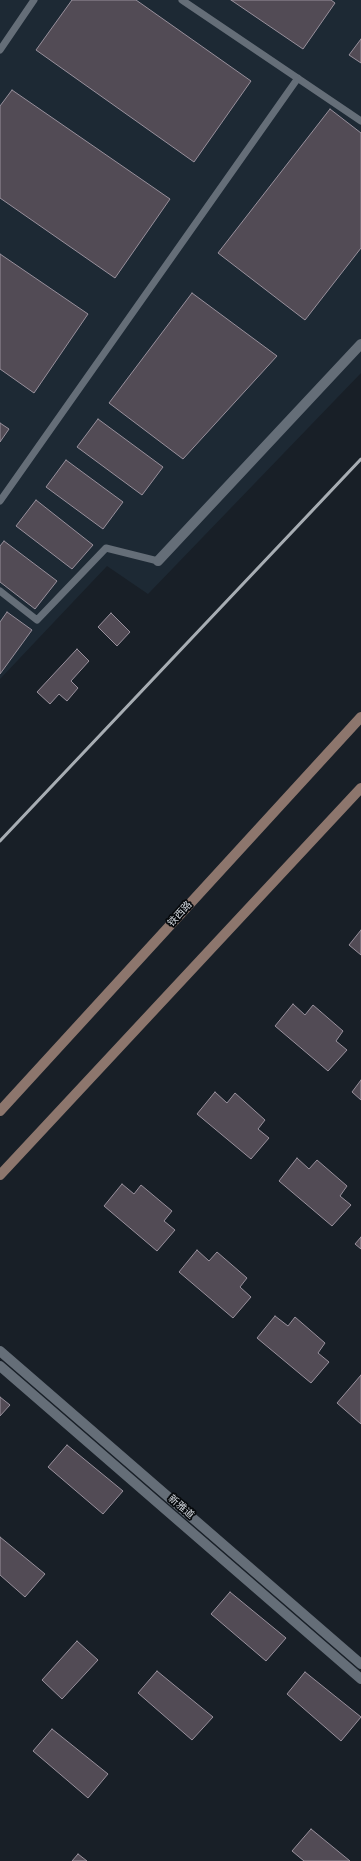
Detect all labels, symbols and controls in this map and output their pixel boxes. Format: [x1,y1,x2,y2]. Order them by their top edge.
street label: 铁西路 [166,899,194,929]
street label: 新雅道 [166,1493,196,1521]

